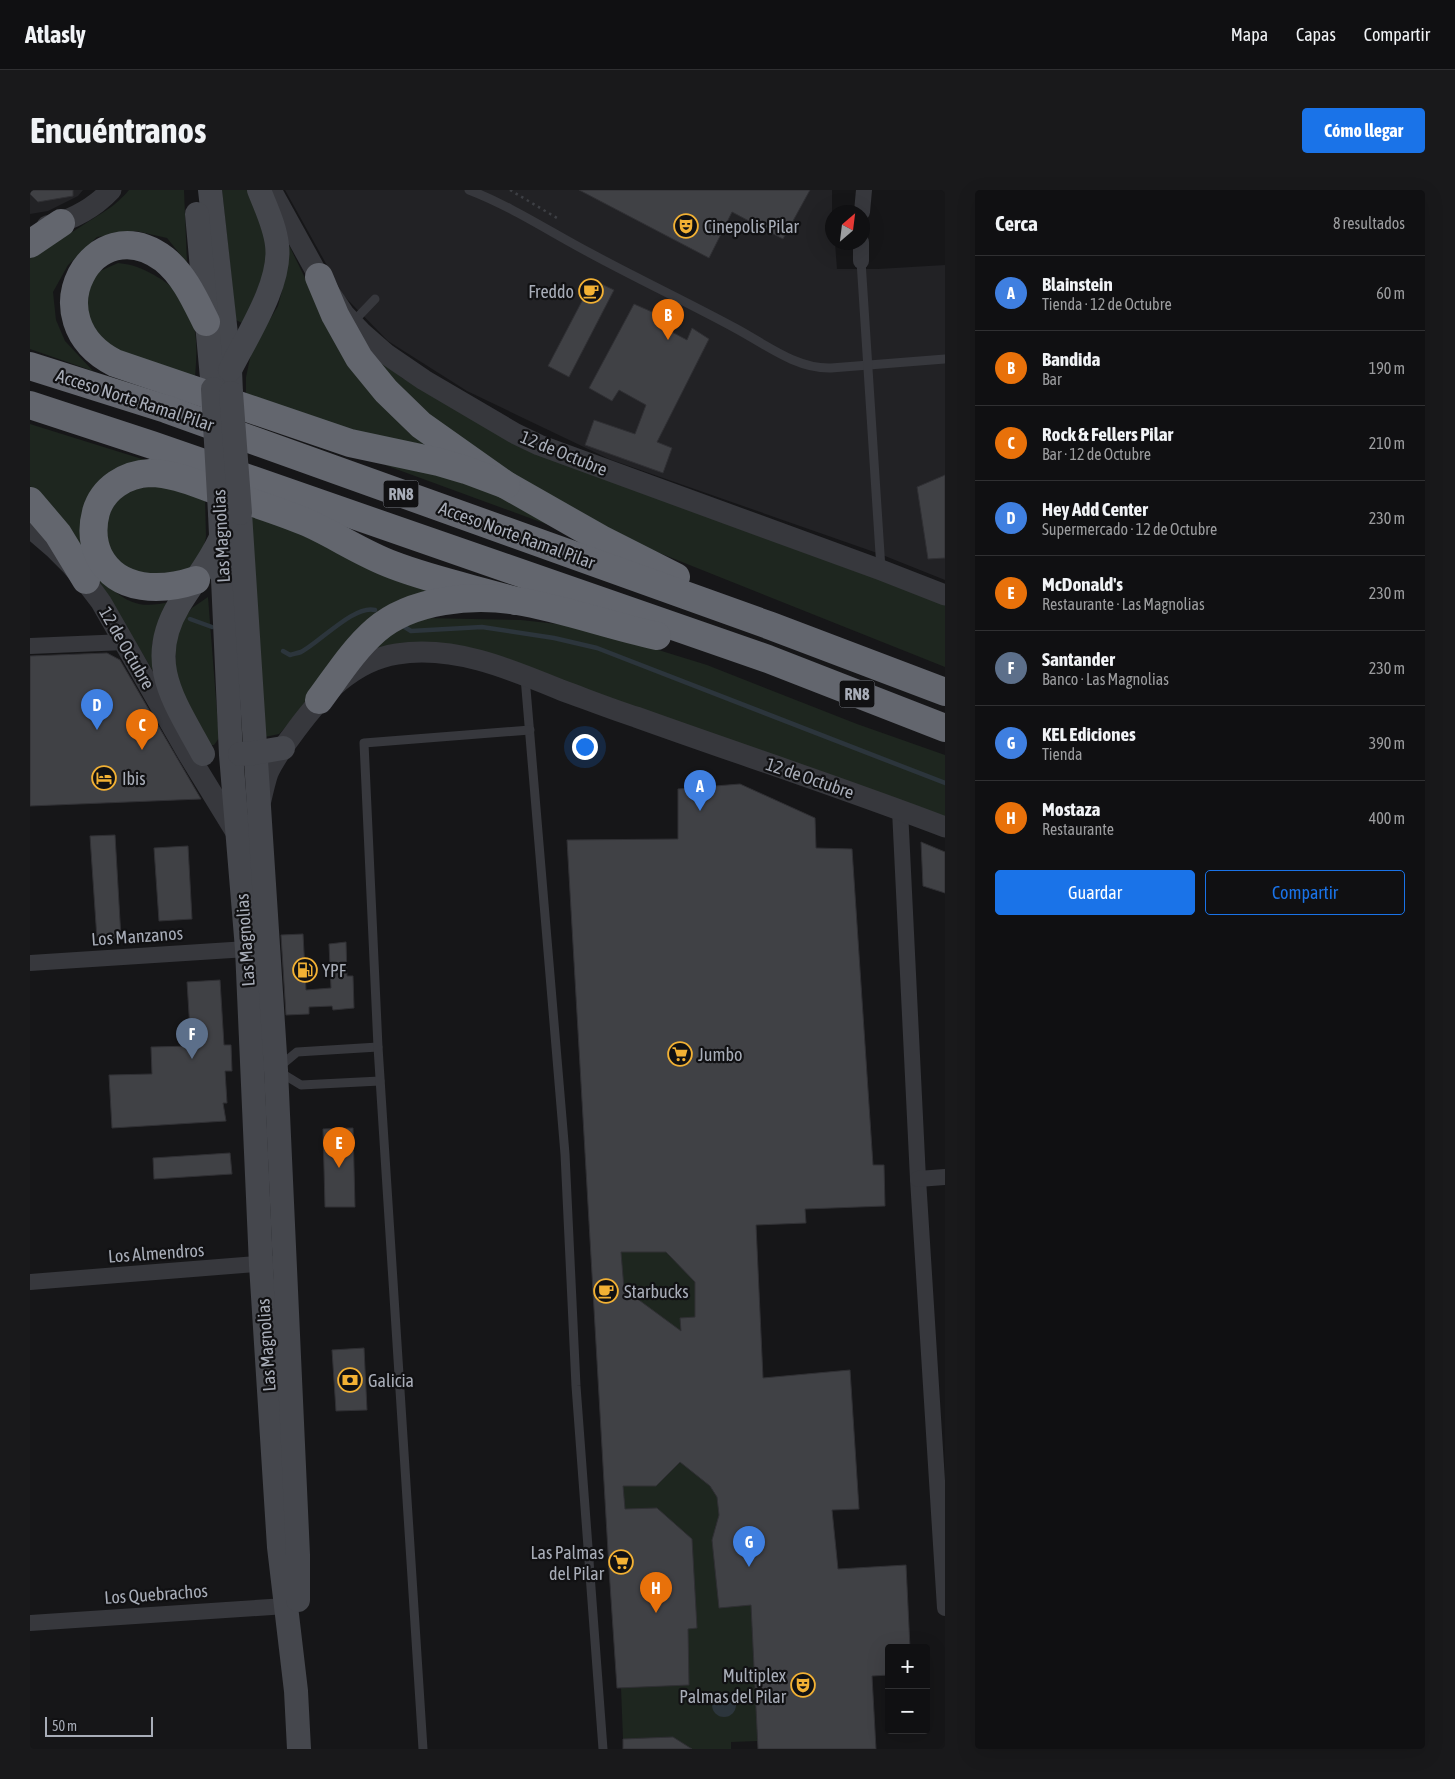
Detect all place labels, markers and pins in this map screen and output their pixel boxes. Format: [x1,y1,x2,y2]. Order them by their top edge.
theatre icon: Cinepolis Pilar [673,213,699,239]
place label: Cinepolis Pilar [704,216,800,237]
cafe icon: Freddo [578,278,604,304]
place label: Freddo [528,281,574,302]
pin: B [652,299,684,340]
pin: D [81,689,113,730]
pin: C [126,709,158,750]
hotel icon: Ibis [91,765,117,791]
place label: Ibis [122,768,146,789]
pin: A [684,770,716,811]
fuel station icon: YPF [292,957,318,983]
place label: YPF [322,960,347,981]
pin: F [176,1018,208,1059]
supermarket icon: Jumbo [667,1041,693,1067]
place label: Jumbo [698,1044,742,1065]
pin: E [323,1127,355,1168]
cafe icon: Starbucks [593,1278,619,1304]
place label: Starbucks [624,1281,689,1302]
bank icon: Galicia [337,1367,363,1393]
place label: Galicia [368,1370,414,1391]
pin: G [733,1526,765,1567]
place label: Las Palmas del Pilar [531,1542,605,1584]
supermarket icon: Las Palmas del Pilar [608,1549,634,1575]
pin: H [640,1572,672,1613]
place label: Multiplex Palmas del Pilar [679,1665,787,1707]
theatre icon: Multiplex Palmas del Pilar [790,1672,816,1698]

